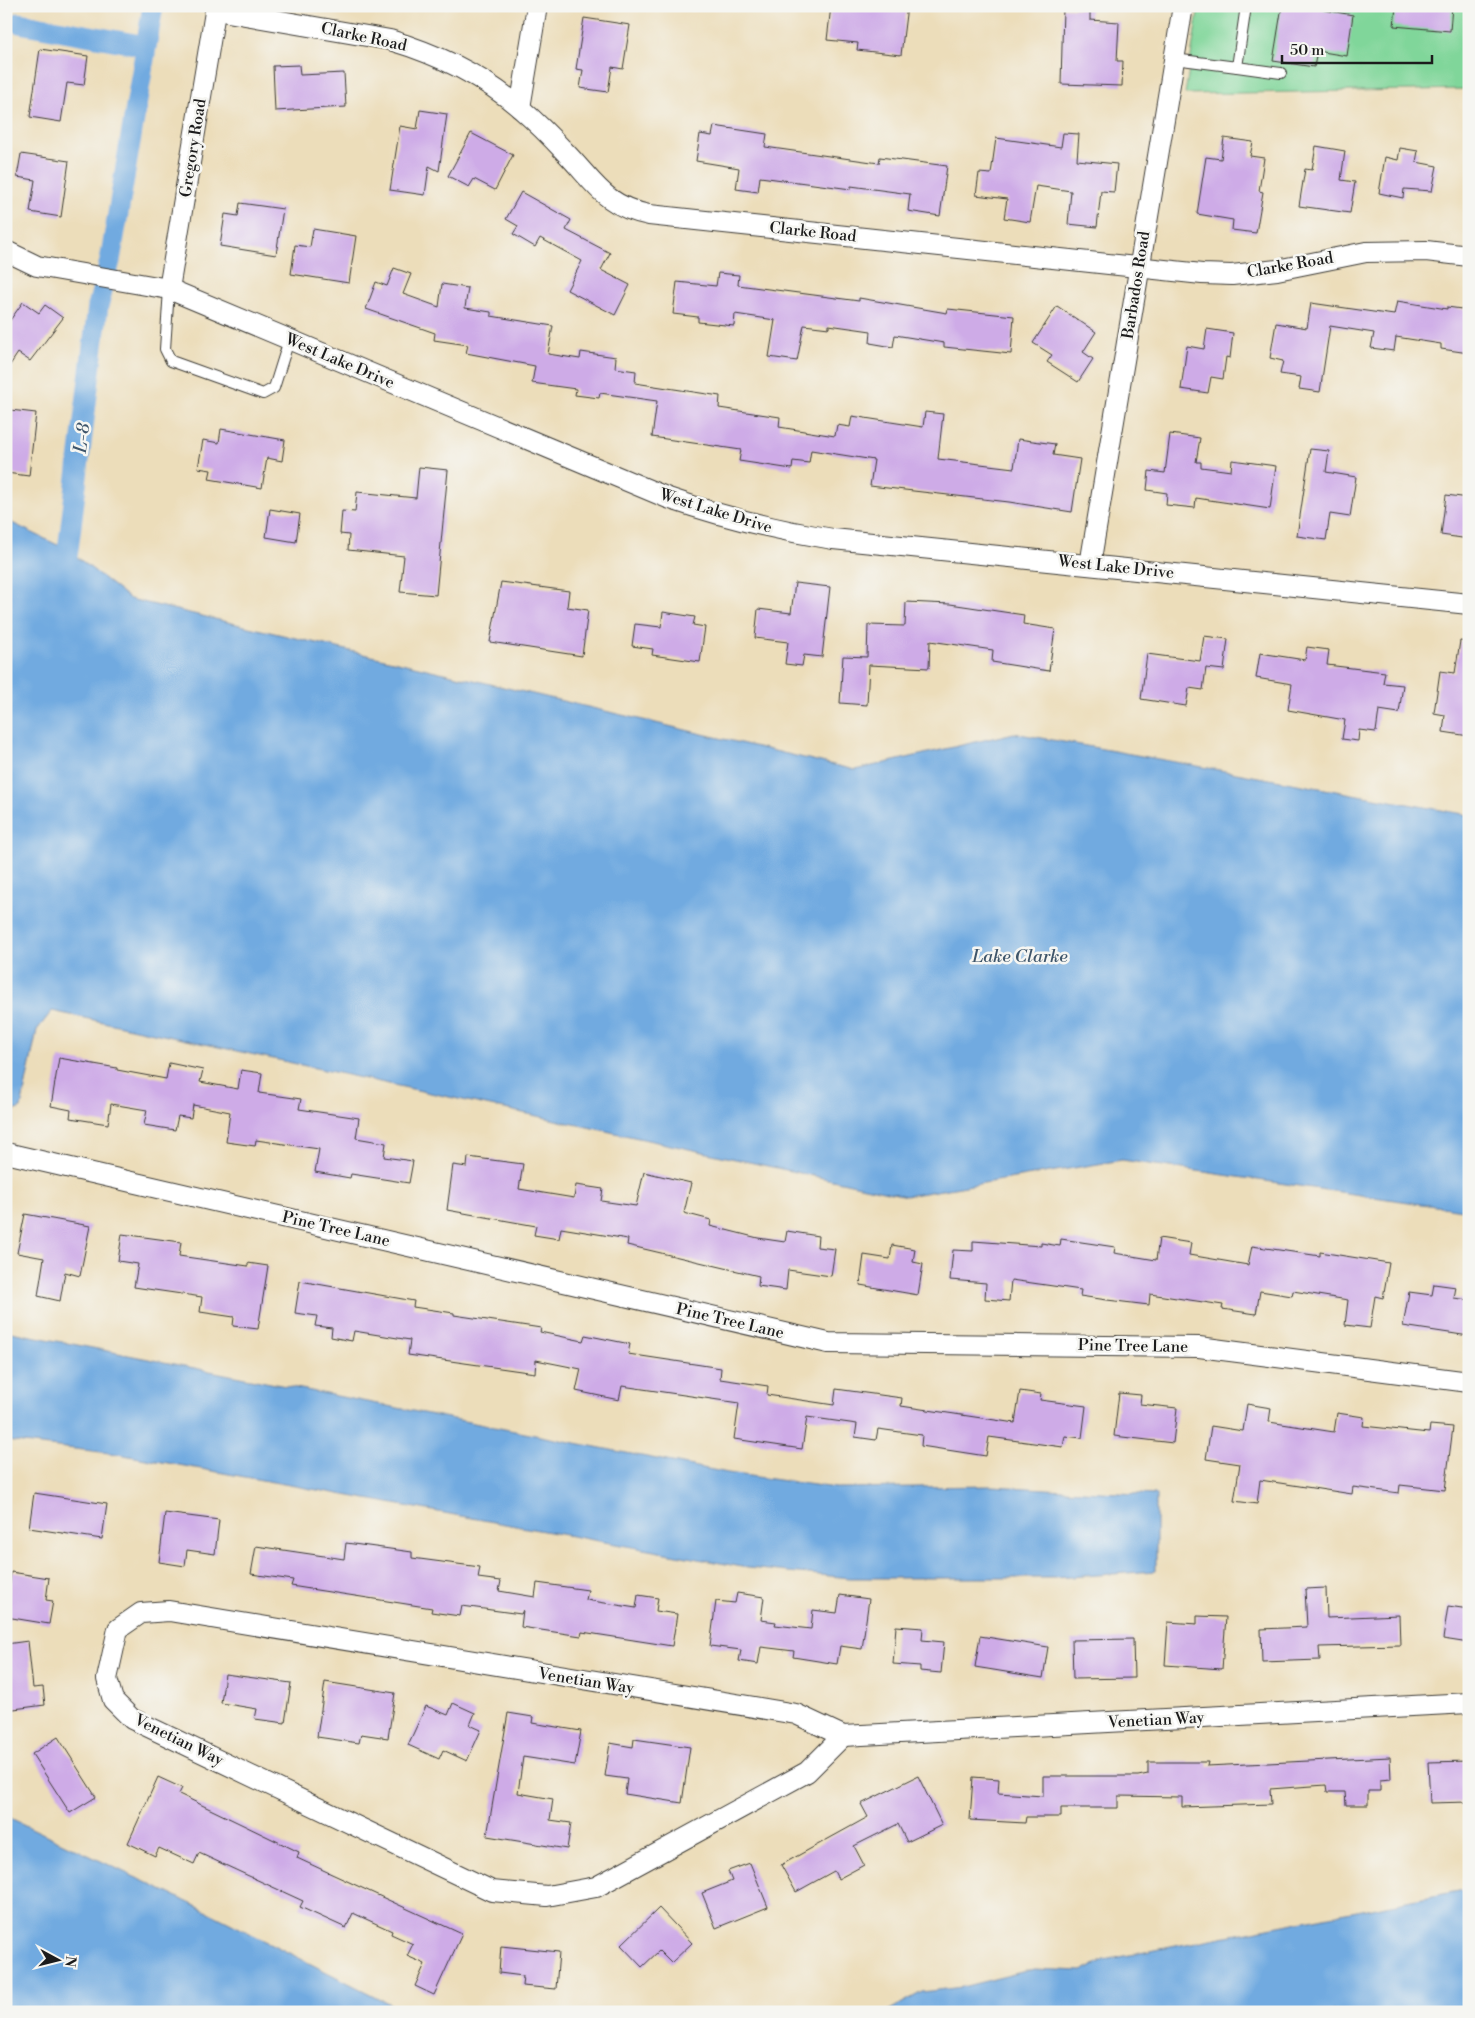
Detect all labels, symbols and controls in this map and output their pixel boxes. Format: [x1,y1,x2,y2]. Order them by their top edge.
street label: Clarke Road [319,18,409,56]
scale bar [1282,32,1432,64]
text: 50 m [1290,41,1324,60]
street label: Gregory Road [175,97,211,199]
street label: Clarke Road [769,217,857,247]
street label: Barbados Road [1117,230,1154,341]
street label: Clarke Road [1245,248,1335,282]
street label: West Lake Drive [281,329,398,393]
water label: L-8 [69,421,95,455]
street label: West Lake Drive [656,484,775,538]
street label: West Lake Drive [1056,551,1175,583]
water label: Lake Clarke [971,945,1068,968]
street label: Pine Tree Lane [280,1207,392,1251]
street label: Pine Tree Lane [674,1299,786,1343]
street label: Pine Tree Lane [1078,1335,1188,1357]
street label: Venetian Way [536,1663,636,1698]
street label: Venetian Way [1106,1707,1205,1733]
street label: Venetian Way [130,1709,227,1770]
north arrow [32,1936,82,1986]
text: N [60,1955,80,1968]

